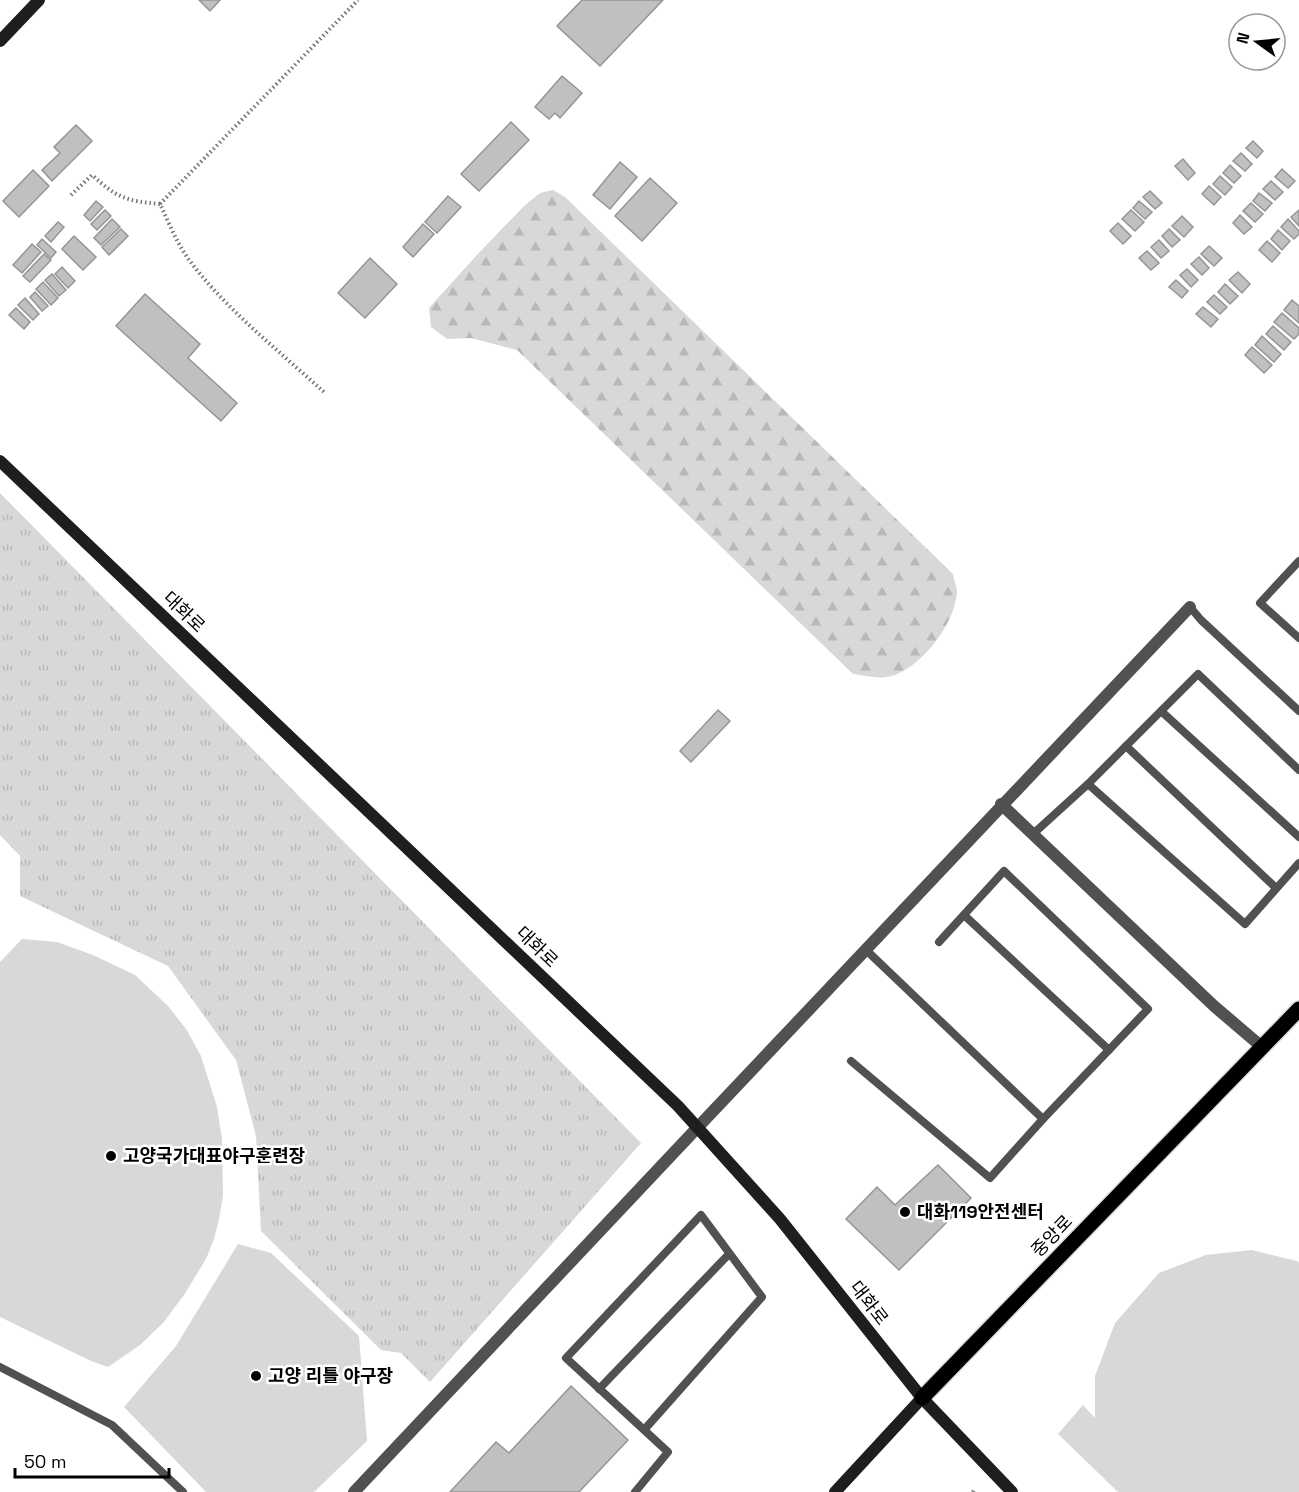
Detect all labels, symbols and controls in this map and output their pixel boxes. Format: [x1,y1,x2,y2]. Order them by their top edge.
north arrow [1227,12,1287,72]
text: N [1231,30,1255,46]
street label: 대화로 [158,586,210,637]
street label: 대화로 [511,921,563,972]
place label: 고양국가대표야구훈련장 [123,1144,306,1167]
marker: 고양국가대표야구훈련장 [104,1149,118,1163]
place label: 대화119안전센터 [917,1200,1044,1223]
marker: 대화119안전센터 [898,1205,912,1219]
street label: 중앙로 [1026,1210,1077,1262]
street label: 대화로 [845,1276,894,1329]
place label: 고양 리틀 야구장 [268,1364,394,1387]
marker: 고양 리틀 야구장 [249,1369,263,1383]
scale bar [15,1441,170,1479]
text: 50 m [24,1450,66,1473]

